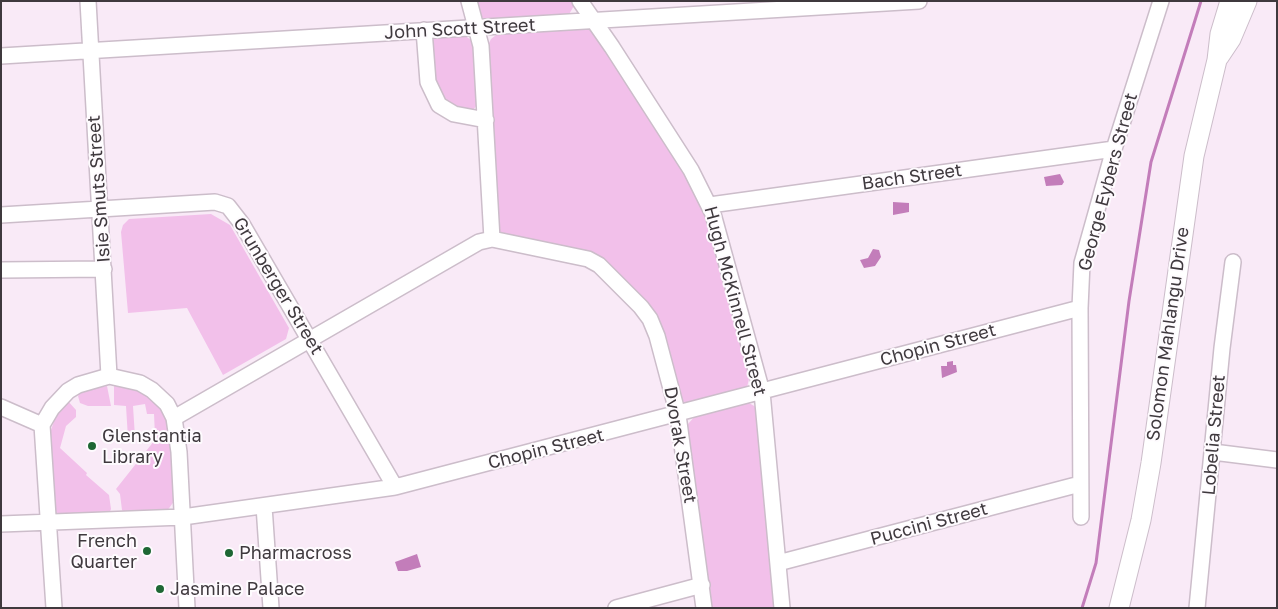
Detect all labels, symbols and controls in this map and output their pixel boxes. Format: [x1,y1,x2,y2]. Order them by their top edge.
street label: John Scott Street [384,14,536,44]
street label: George Eybers Street [1074,91,1142,273]
street label: Isie Smuts Street [83,115,115,263]
street label: Bach Street [861,159,963,195]
street label: Hugh McKinnell Street [699,204,771,398]
street label: Grunberger Street [228,213,328,359]
street label: Solomon Mahlangu Drive [1142,226,1194,442]
street label: Chopin Street [878,319,998,371]
street label: Lobelia Street [1198,374,1230,496]
street label: Dvorak Street [659,385,701,505]
street label: Chopin Street [486,424,606,474]
place label: Glenstantia Library [102,425,202,468]
marker: Glenstantia Library [86,440,98,452]
street label: Puccini Street [868,498,990,550]
place label: French Quarter [71,530,137,572]
place label: Pharmacross [239,542,352,564]
marker: French Quarter [141,545,153,557]
marker: Pharmacross [223,547,235,559]
place label: Jasmine Palace [170,578,304,600]
marker: Jasmine Palace [154,583,166,595]

